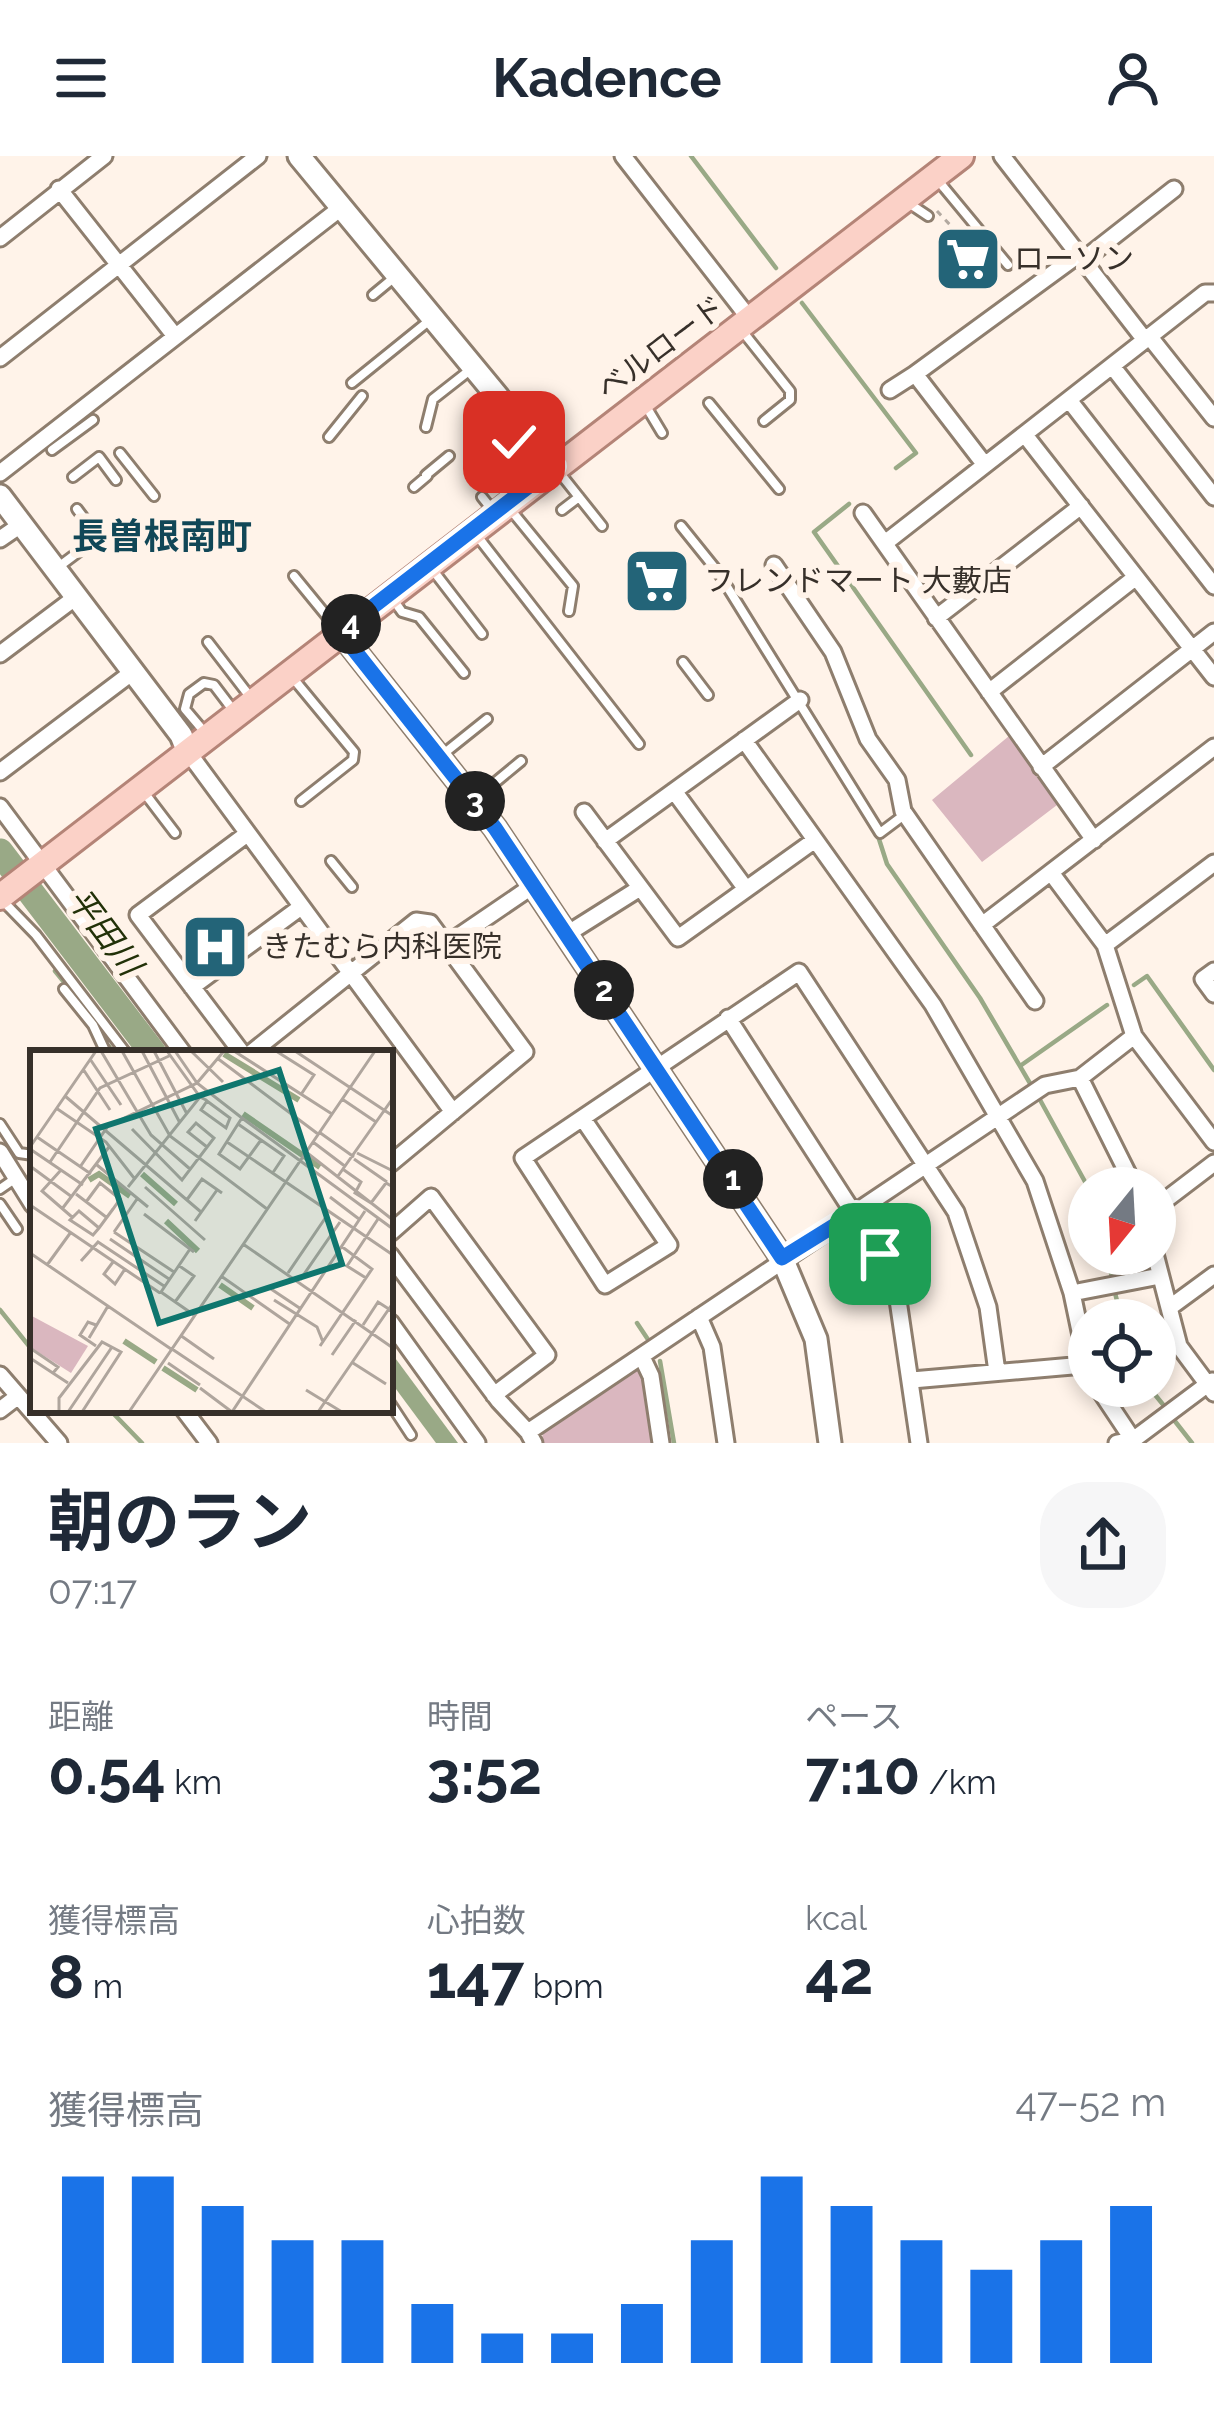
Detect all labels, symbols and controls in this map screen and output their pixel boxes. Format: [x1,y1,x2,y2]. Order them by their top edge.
icon: menu [48,45,114,111]
icon: person [1100,45,1166,111]
text: Kadence [492,46,722,110]
supermarket icon: ローソン [933,224,1003,294]
place label: ローソン [1014,241,1134,276]
street label: ベルロード [590,288,731,407]
pin [463,391,565,493]
icon: check [481,409,547,475]
district label: 長曽根南町 [72,515,252,557]
supermarket icon: フレンドマート 大藪店 [622,546,692,616]
place label: フレンドマート 大藪店 [704,563,1012,598]
pin: 4 [321,594,381,654]
text: 4 [342,604,360,643]
pin: 3 [445,771,505,831]
text: 3 [466,781,484,820]
water label: 平田川 [59,880,152,985]
hospital icon: きたむら内科医院 [180,912,250,982]
place label: きたむら内科医院 [262,929,502,964]
pin: 2 [574,960,634,1020]
text: 2 [595,970,613,1009]
inset map [30,1050,393,1413]
pin: 1 [703,1149,763,1209]
text: 1 [725,1159,741,1198]
north arrow [1068,1167,1176,1275]
map controls [1068,1167,1176,1407]
pin [829,1203,931,1305]
icon: arrive [847,1221,913,1287]
button: locate [1068,1299,1176,1407]
button: share [1040,1482,1166,1608]
text: 朝のラン [48,1483,312,1560]
text: 07:17 [48,1567,137,1613]
text: 距離 [48,1697,114,1736]
text: 時間 [427,1697,493,1736]
text: ペース [805,1697,903,1736]
text: 0.54 [48,1738,166,1808]
text: 3:52 [427,1738,542,1808]
text: 7:10 [805,1738,920,1808]
text: km [166,1763,222,1802]
text: /km [920,1763,996,1802]
text: kcal [805,1899,867,1938]
text: 獲得標高 [48,1901,180,1940]
text: 心拍数 [427,1901,526,1940]
text: 42 [805,1938,873,2008]
text: 8 [48,1942,84,2012]
text: 147 [427,1942,524,2012]
text: m [84,1967,123,2006]
text: bpm [524,1967,604,2006]
text: 47–52 m [1016,2079,1166,2125]
text: 獲得標高 [48,2087,204,2133]

